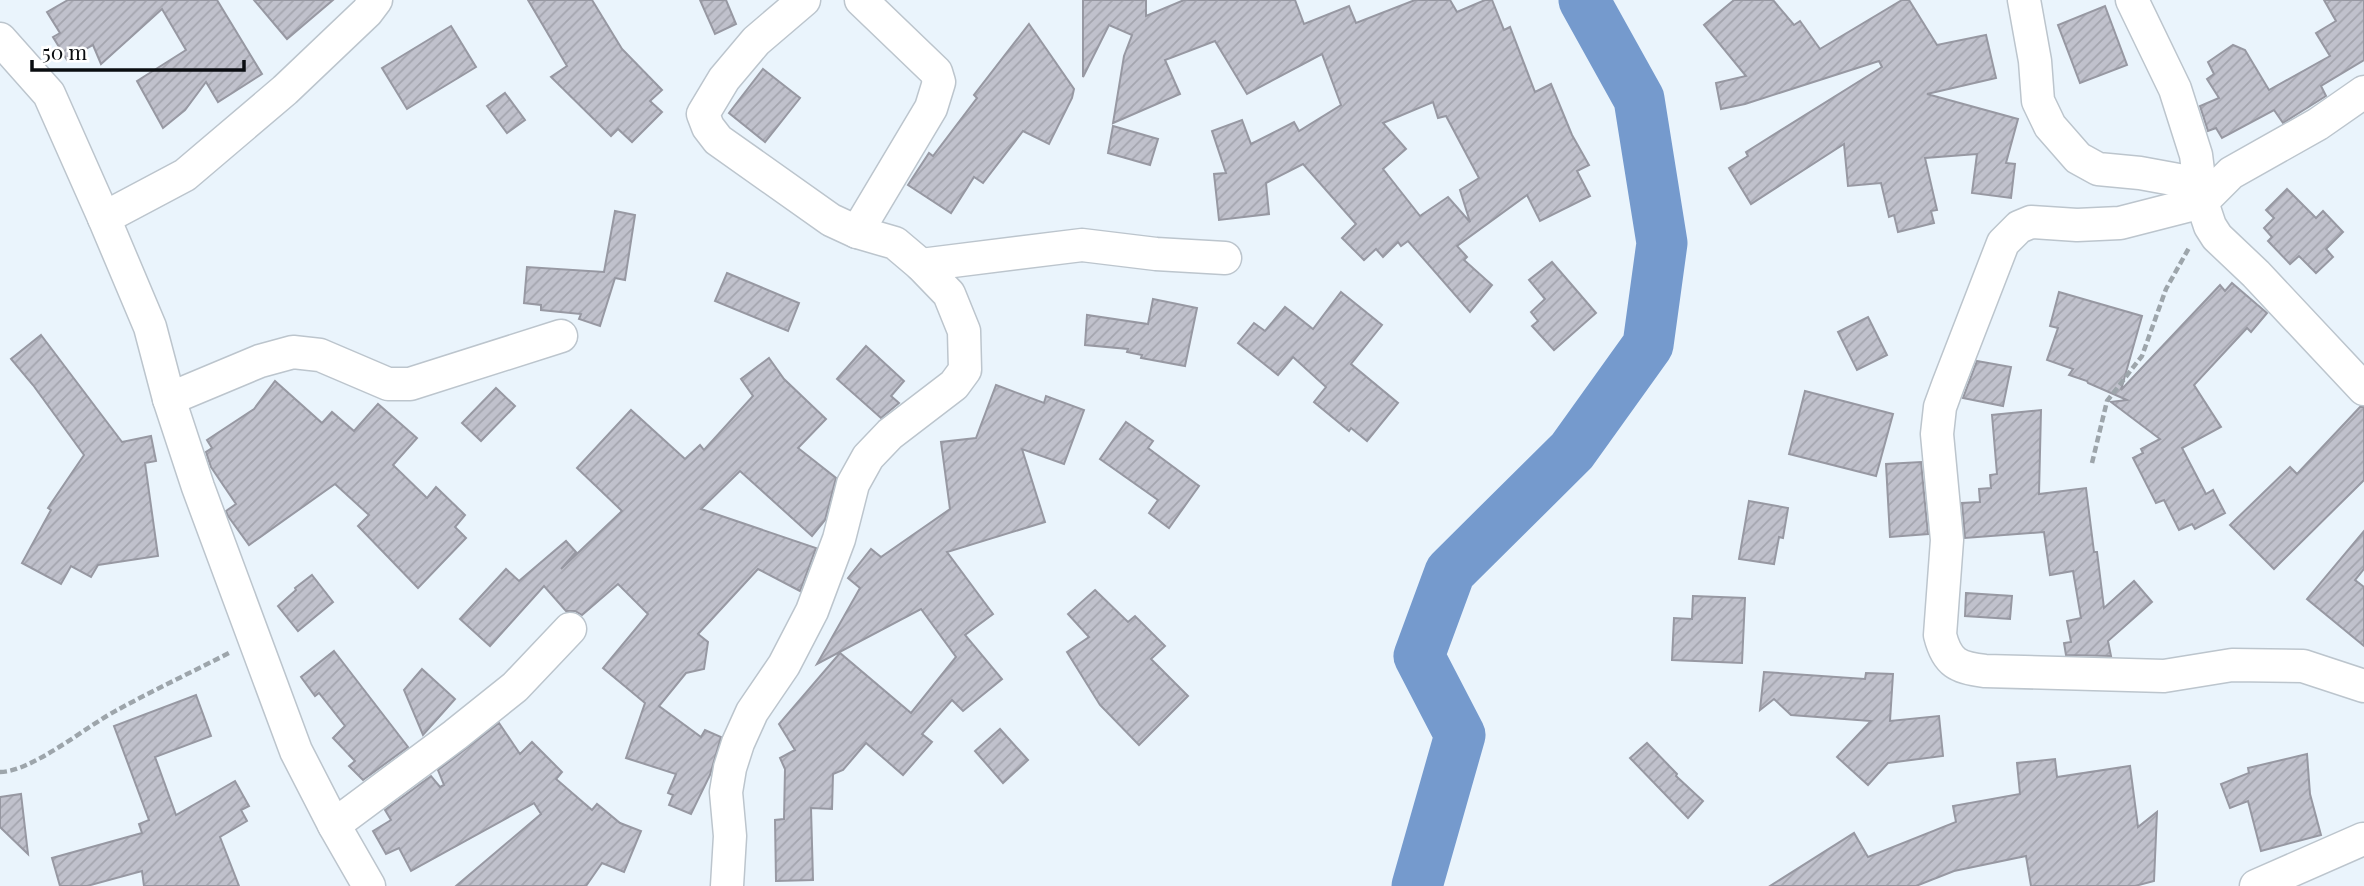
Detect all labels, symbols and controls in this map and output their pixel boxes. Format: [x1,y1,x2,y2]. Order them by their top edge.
scale bar [32,28,243,72]
text: 50 m [42,37,88,65]

